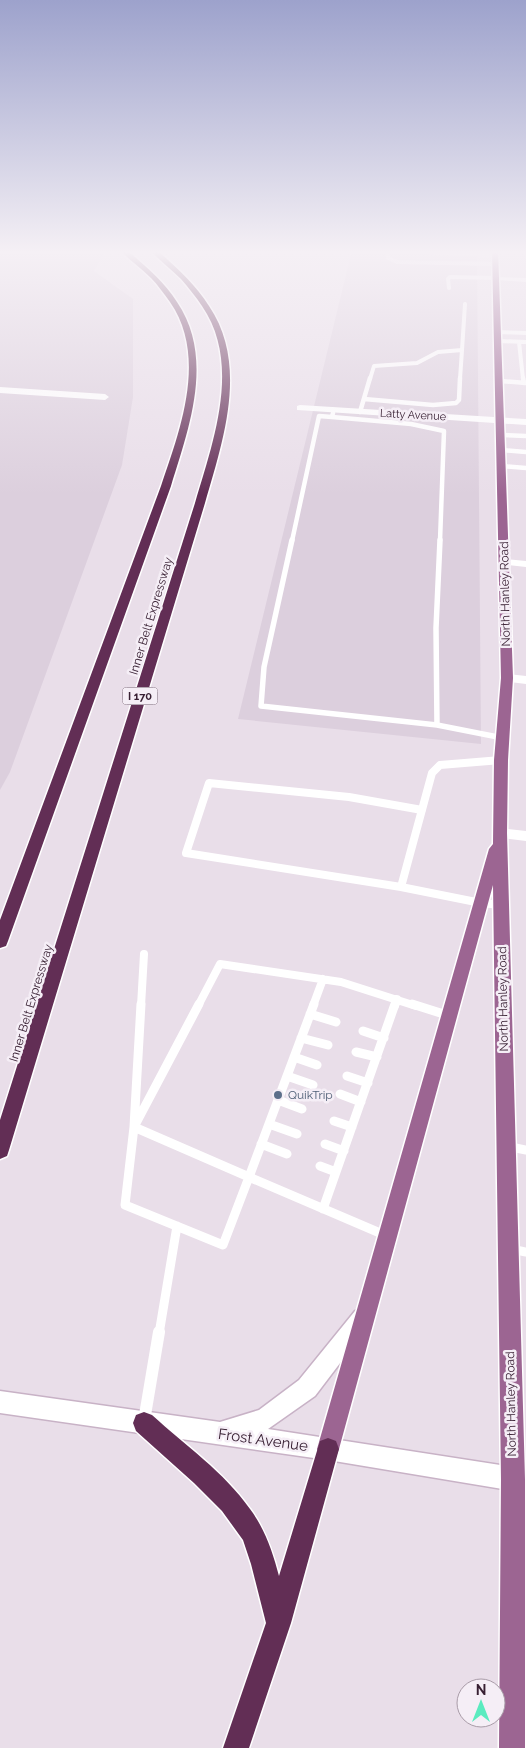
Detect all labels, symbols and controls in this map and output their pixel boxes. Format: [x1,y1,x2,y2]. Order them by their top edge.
street label: Latty Avenue [379,407,447,423]
street label: North Hanley Road [497,541,513,647]
street label: Inner Belt Expressway [126,555,176,676]
road number: I 170 [122,688,158,704]
street label: Inner Belt Expressway [6,942,56,1063]
street label: North Hanley Road [495,946,511,1052]
place label: QuikTrip [288,1088,333,1102]
marker: QuikTrip [272,1089,284,1101]
street label: North Hanley Road [503,1351,519,1457]
street label: Frost Avenue [217,1425,309,1455]
north arrow [456,1678,506,1728]
text: N [476,1682,486,1698]

